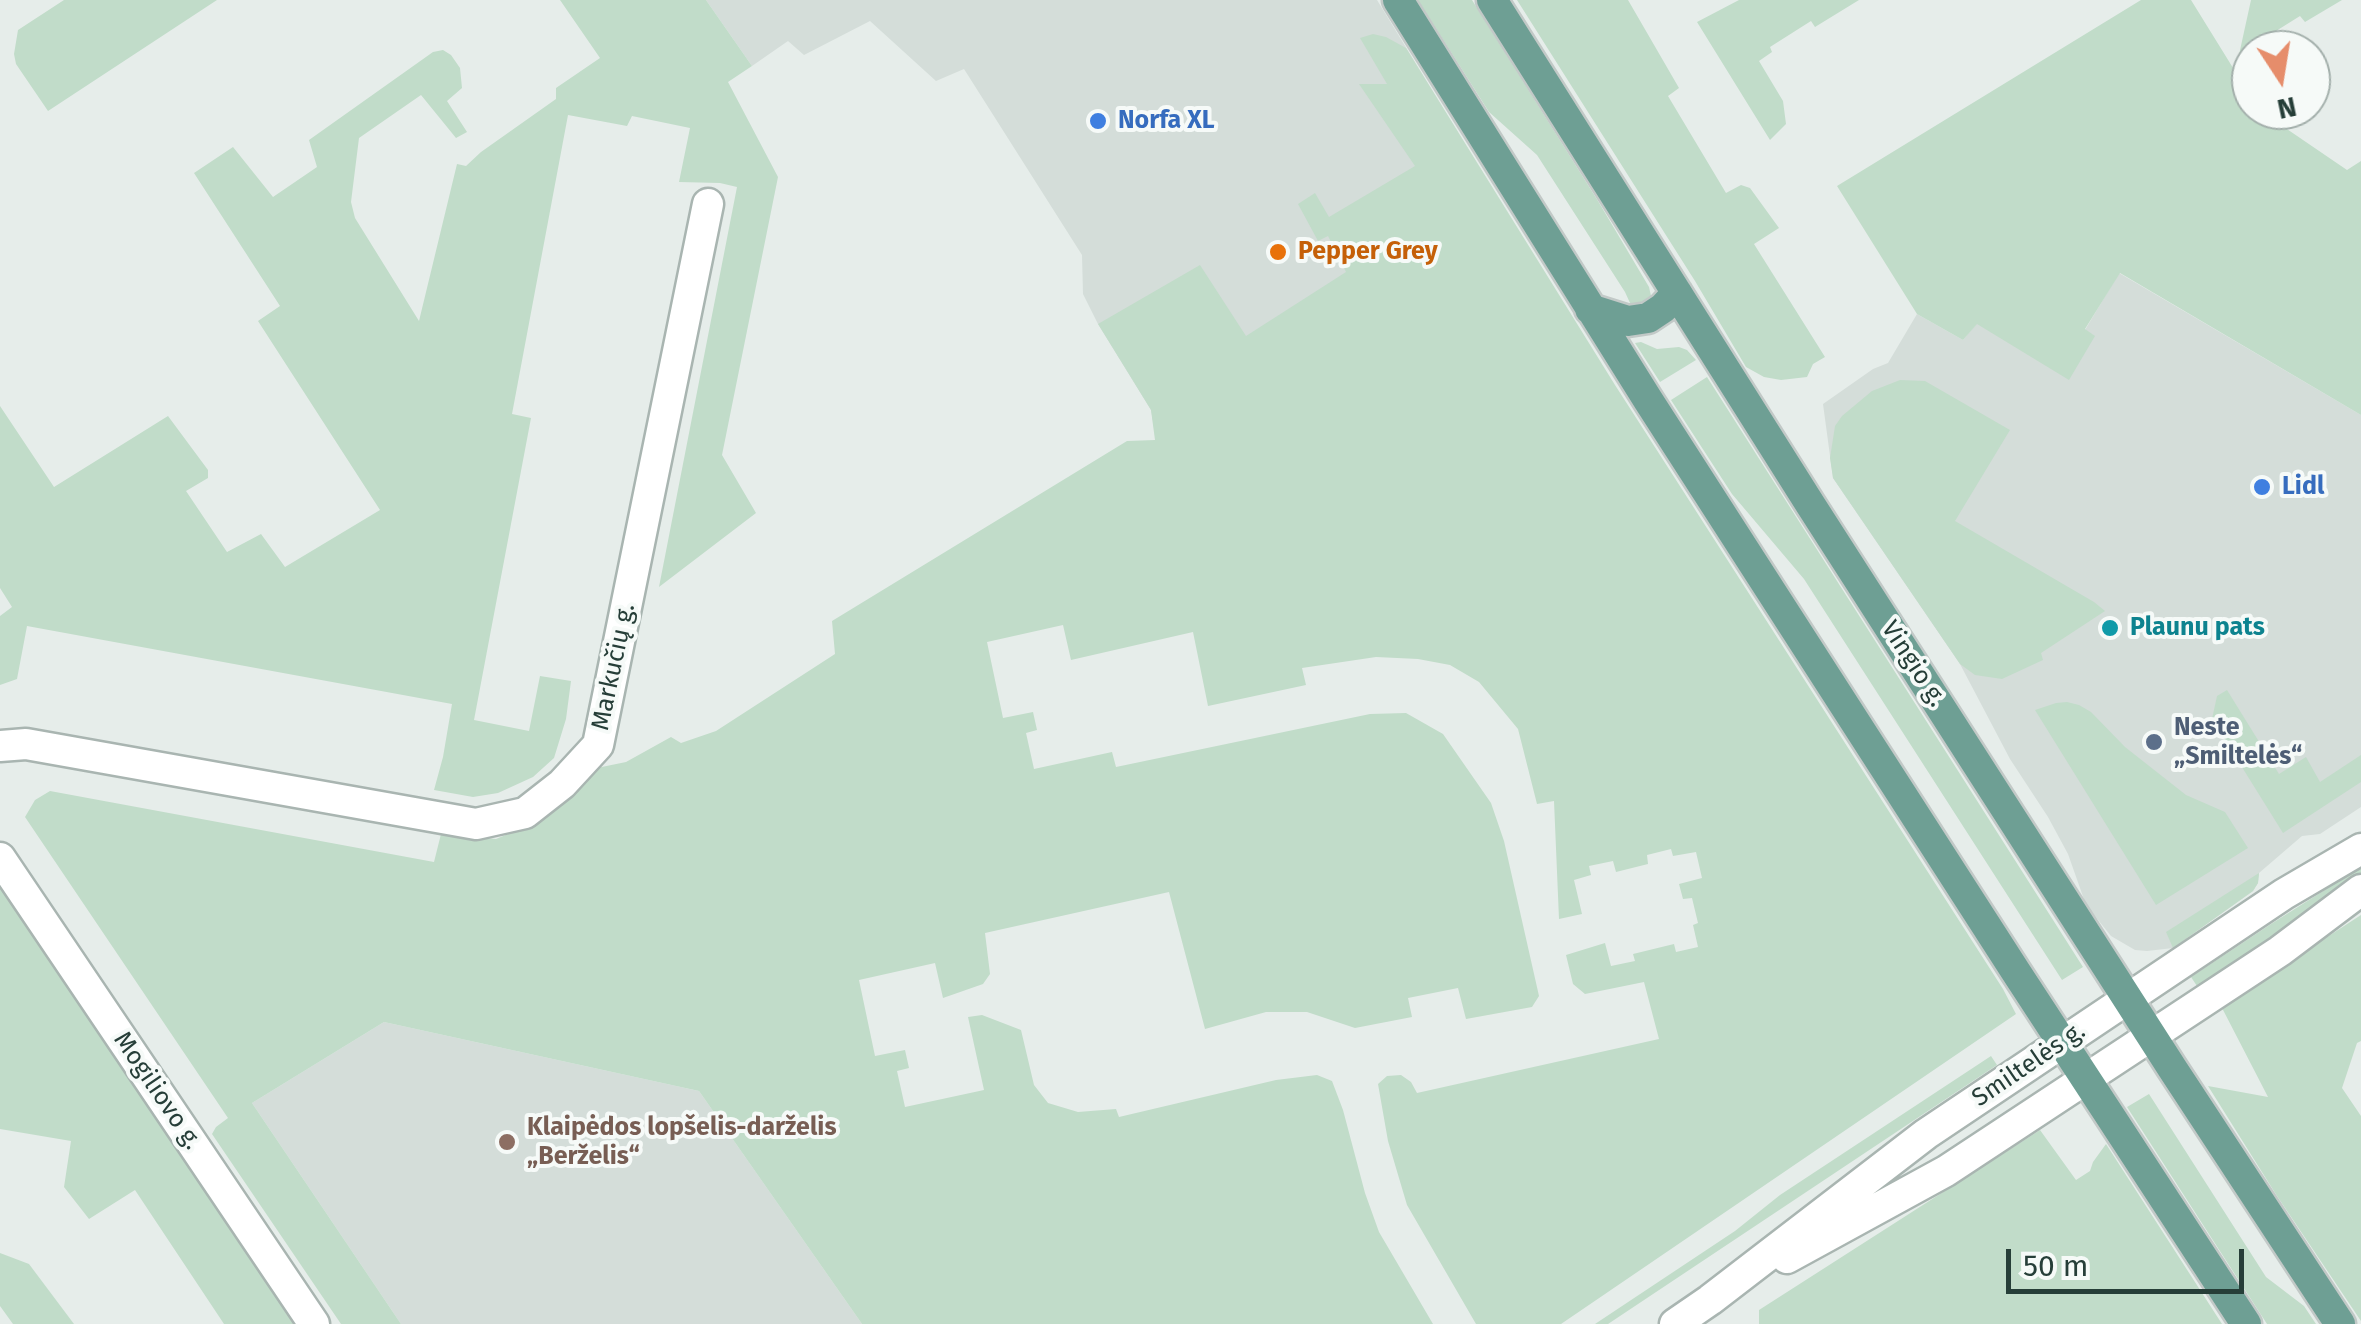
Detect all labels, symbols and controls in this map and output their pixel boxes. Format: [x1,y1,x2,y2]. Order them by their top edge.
north arrow [2231,30,2331,130]
text: N [2274,90,2299,126]
place label: Norfa XL [1118,106,1214,136]
marker: Norfa XL [1087,110,1109,132]
place label: Pepper Grey [1298,237,1438,267]
marker: Pepper Grey [1267,241,1289,263]
place label: Lidl [2282,472,2324,502]
marker: Lidl [2251,476,2273,498]
street label: Markučių g. [586,601,642,733]
place label: Plaunu pats [2130,613,2265,643]
street label: Vingio g. [1874,616,1952,712]
marker: Plaunu pats [2099,617,2121,639]
place label: Neste „Smiltelės“ [2174,713,2302,772]
marker: Neste „Smiltelės“ [2143,731,2165,753]
street label: Smiltelės g. [1967,1016,2091,1114]
street label: Mogiliovo g. [107,1026,207,1156]
place label: Klaipėdos lopšelis-darželis „Berželis“ [527,1113,836,1172]
marker: Klaipėdos lopšelis-darželis „Berželis“ [496,1131,518,1153]
scale bar [2011,1229,2248,1291]
text: 50 m [2023,1248,2088,1284]

